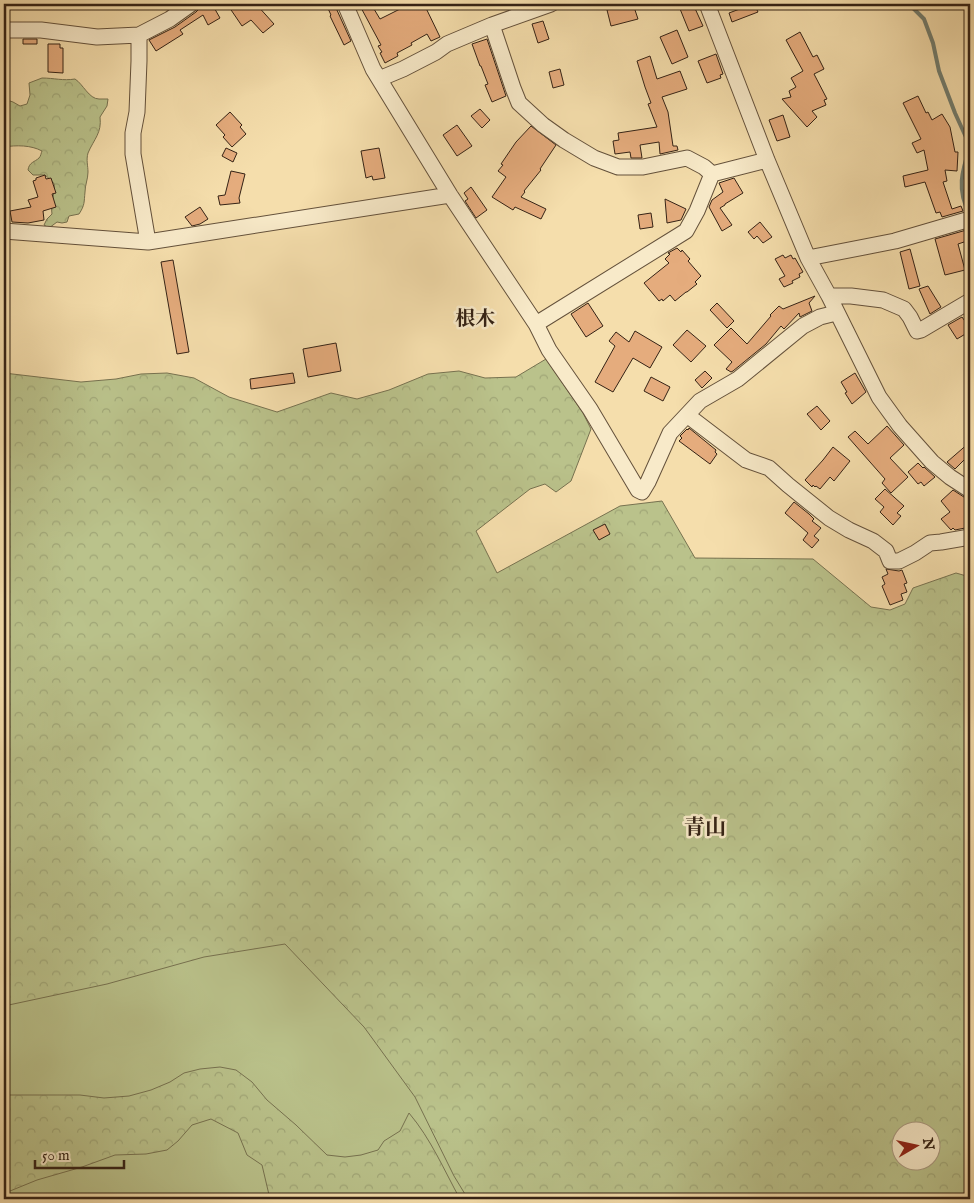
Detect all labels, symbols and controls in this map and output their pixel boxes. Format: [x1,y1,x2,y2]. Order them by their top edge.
district label: 根木 [455,307,495,332]
district label: 青山 [684,815,726,842]
north arrow [892,1120,942,1170]
text: N [918,1136,938,1152]
scale bar [35,1138,124,1170]
text: 50 m [42,1146,70,1165]

